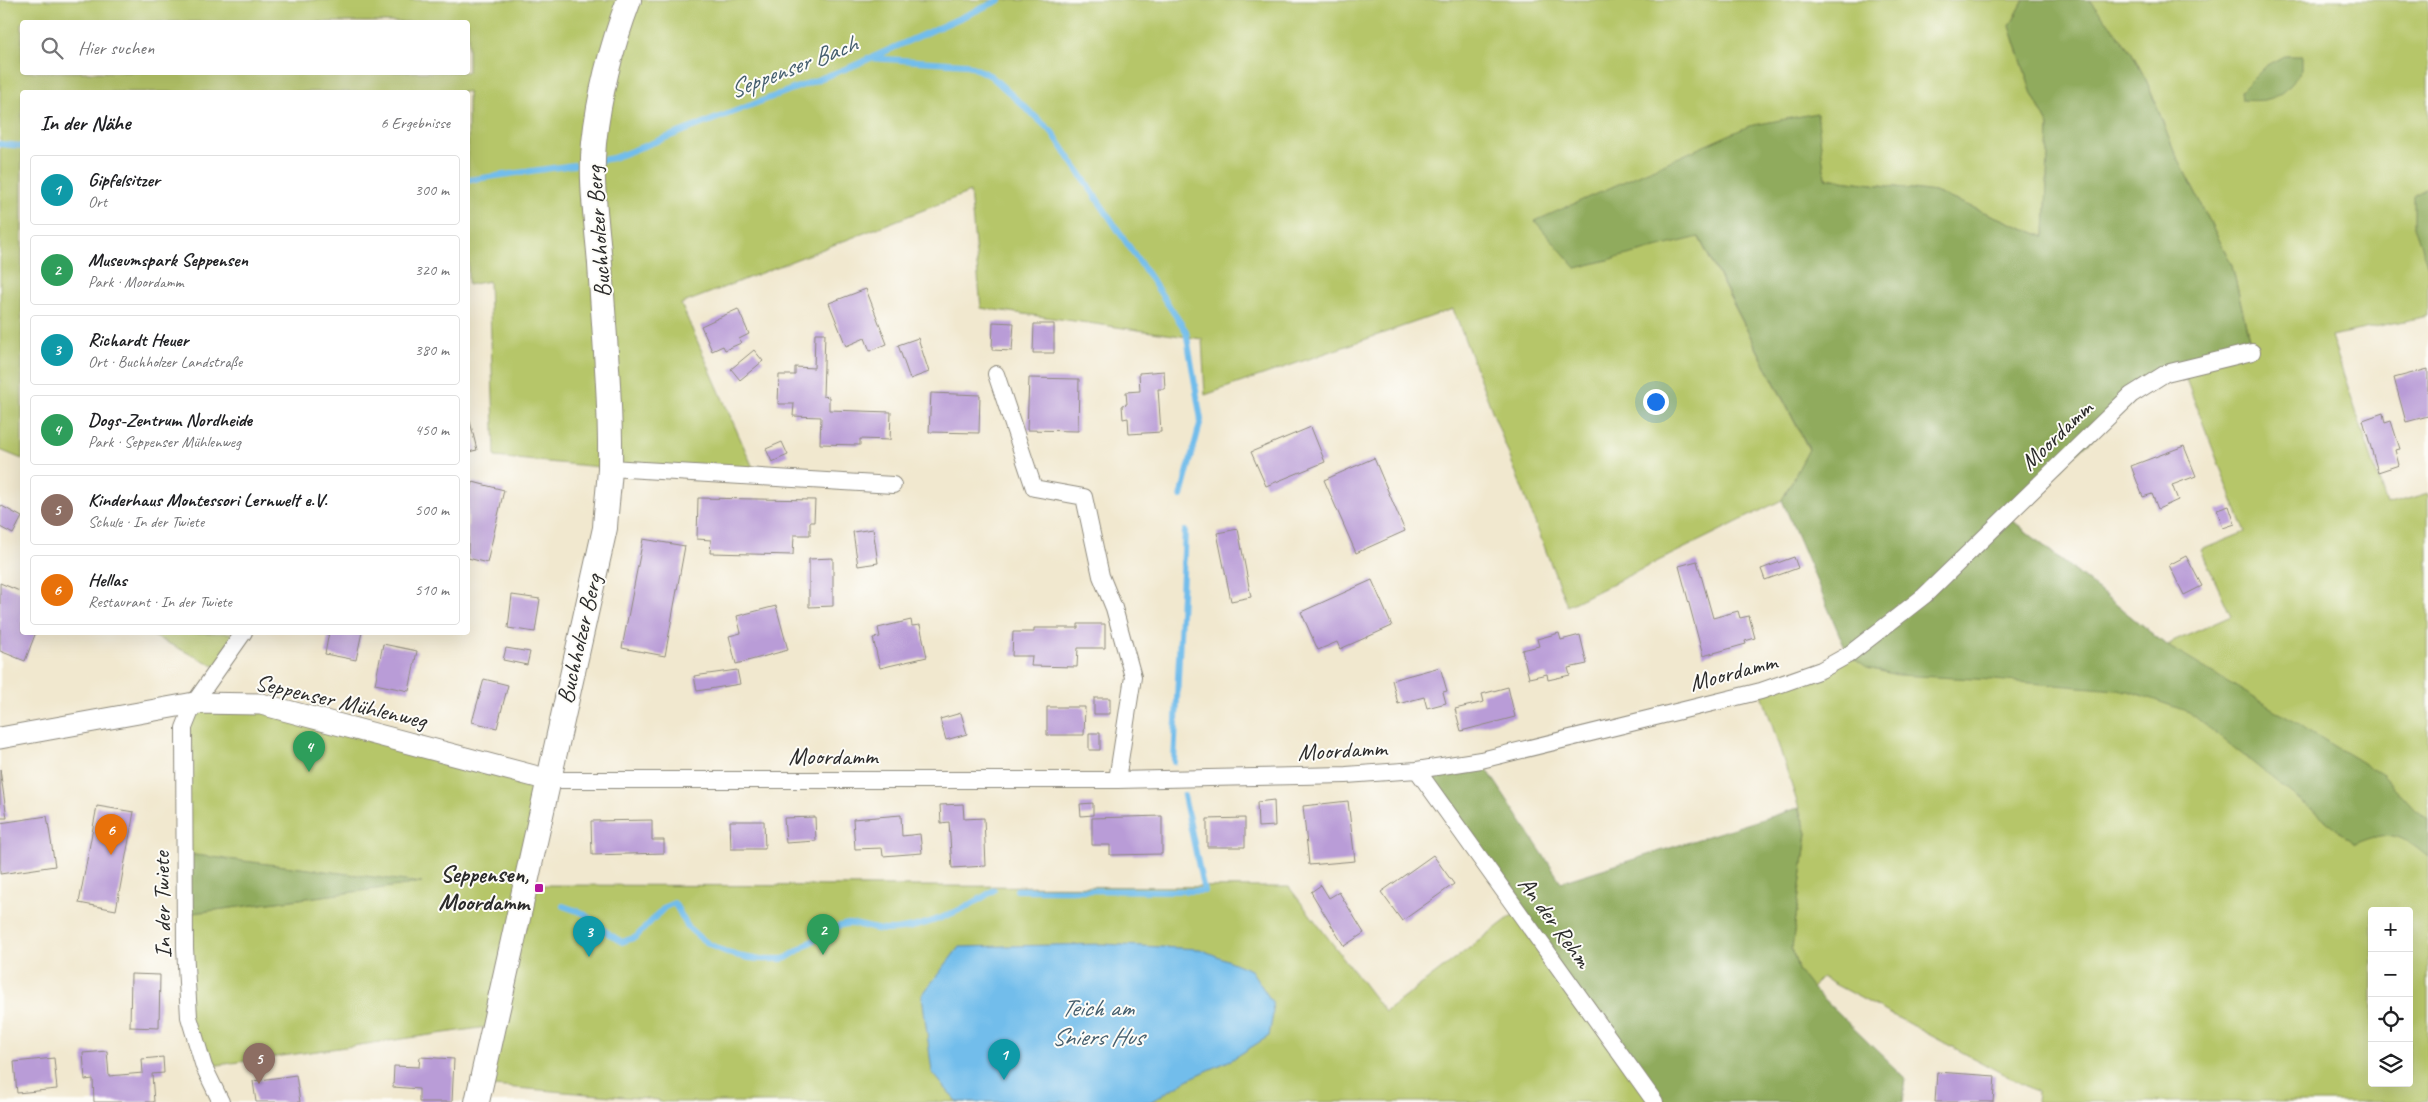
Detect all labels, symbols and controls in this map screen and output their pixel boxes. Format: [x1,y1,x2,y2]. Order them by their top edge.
search box [20,20,470,75]
water label: Seppenser Bach [724,27,864,106]
icon: search [38,34,66,62]
text: Hier suchen [78,36,154,60]
text: In der Nähe [40,110,130,136]
text: 6 Ergebnisse [381,113,450,133]
street label: Buchholzer Berg [578,163,618,299]
text: Gipfelsitzer [88,168,160,192]
text: 1 [53,180,61,200]
text: 300 m [415,180,449,200]
text: Ort [88,192,107,212]
text: Museumspark Seppensen [88,248,248,272]
text: 2 [53,260,61,280]
text: 320 m [415,260,449,280]
text: Park · Moordamm [88,272,183,292]
text: Richardt Heuer [88,328,188,352]
text: 3 [53,340,61,360]
text: 380 m [415,340,449,360]
text: Ort · Buchholzer Landstraße [88,352,242,372]
your location [1643,389,1669,415]
street label: Moordamm [2014,392,2100,477]
text: Dogs-Zentrum Nordheide [88,408,252,432]
text: 4 [53,420,61,440]
text: 450 m [415,420,449,440]
text: Park · Seppenser Mühlenweg [88,432,241,452]
text: Kinderhaus Montessori Lernwelt e.V. [88,488,327,512]
text: 5 [54,500,60,520]
text: 500 m [415,500,449,520]
text: Schule · In der Twiete [88,512,204,532]
text: Hellas [88,568,127,592]
street label: Buchholzer Berg [550,569,609,706]
text: 6 [53,580,61,600]
text: 510 m [415,580,449,600]
text: Restaurant · In der Twiete [88,592,232,612]
street label: Moordamm [1686,645,1782,698]
street label: Seppenser Mühlenweg [252,667,432,736]
pin: 4 [293,731,325,772]
street label: Moordamm [1297,733,1390,767]
street label: Moordamm [788,741,880,771]
pin: 6 [95,814,127,855]
street label: In der Twiete [146,849,178,959]
place label: Seppensen, Moordamm [438,859,531,917]
street label: An der Rehm [1512,870,1599,975]
marker: Seppensen, Moordamm [533,882,545,894]
map controls [2368,907,2413,1087]
button: + [2368,907,2413,952]
pin: 2 [807,914,839,955]
pin: 3 [573,916,605,957]
button: − [2368,952,2413,997]
water label: Teich am Sniers Hus [1051,992,1147,1053]
button: locate [2368,997,2413,1042]
pin: 1 [988,1039,1020,1080]
button: layers [2368,1042,2413,1087]
pin: 5 [243,1043,275,1084]

